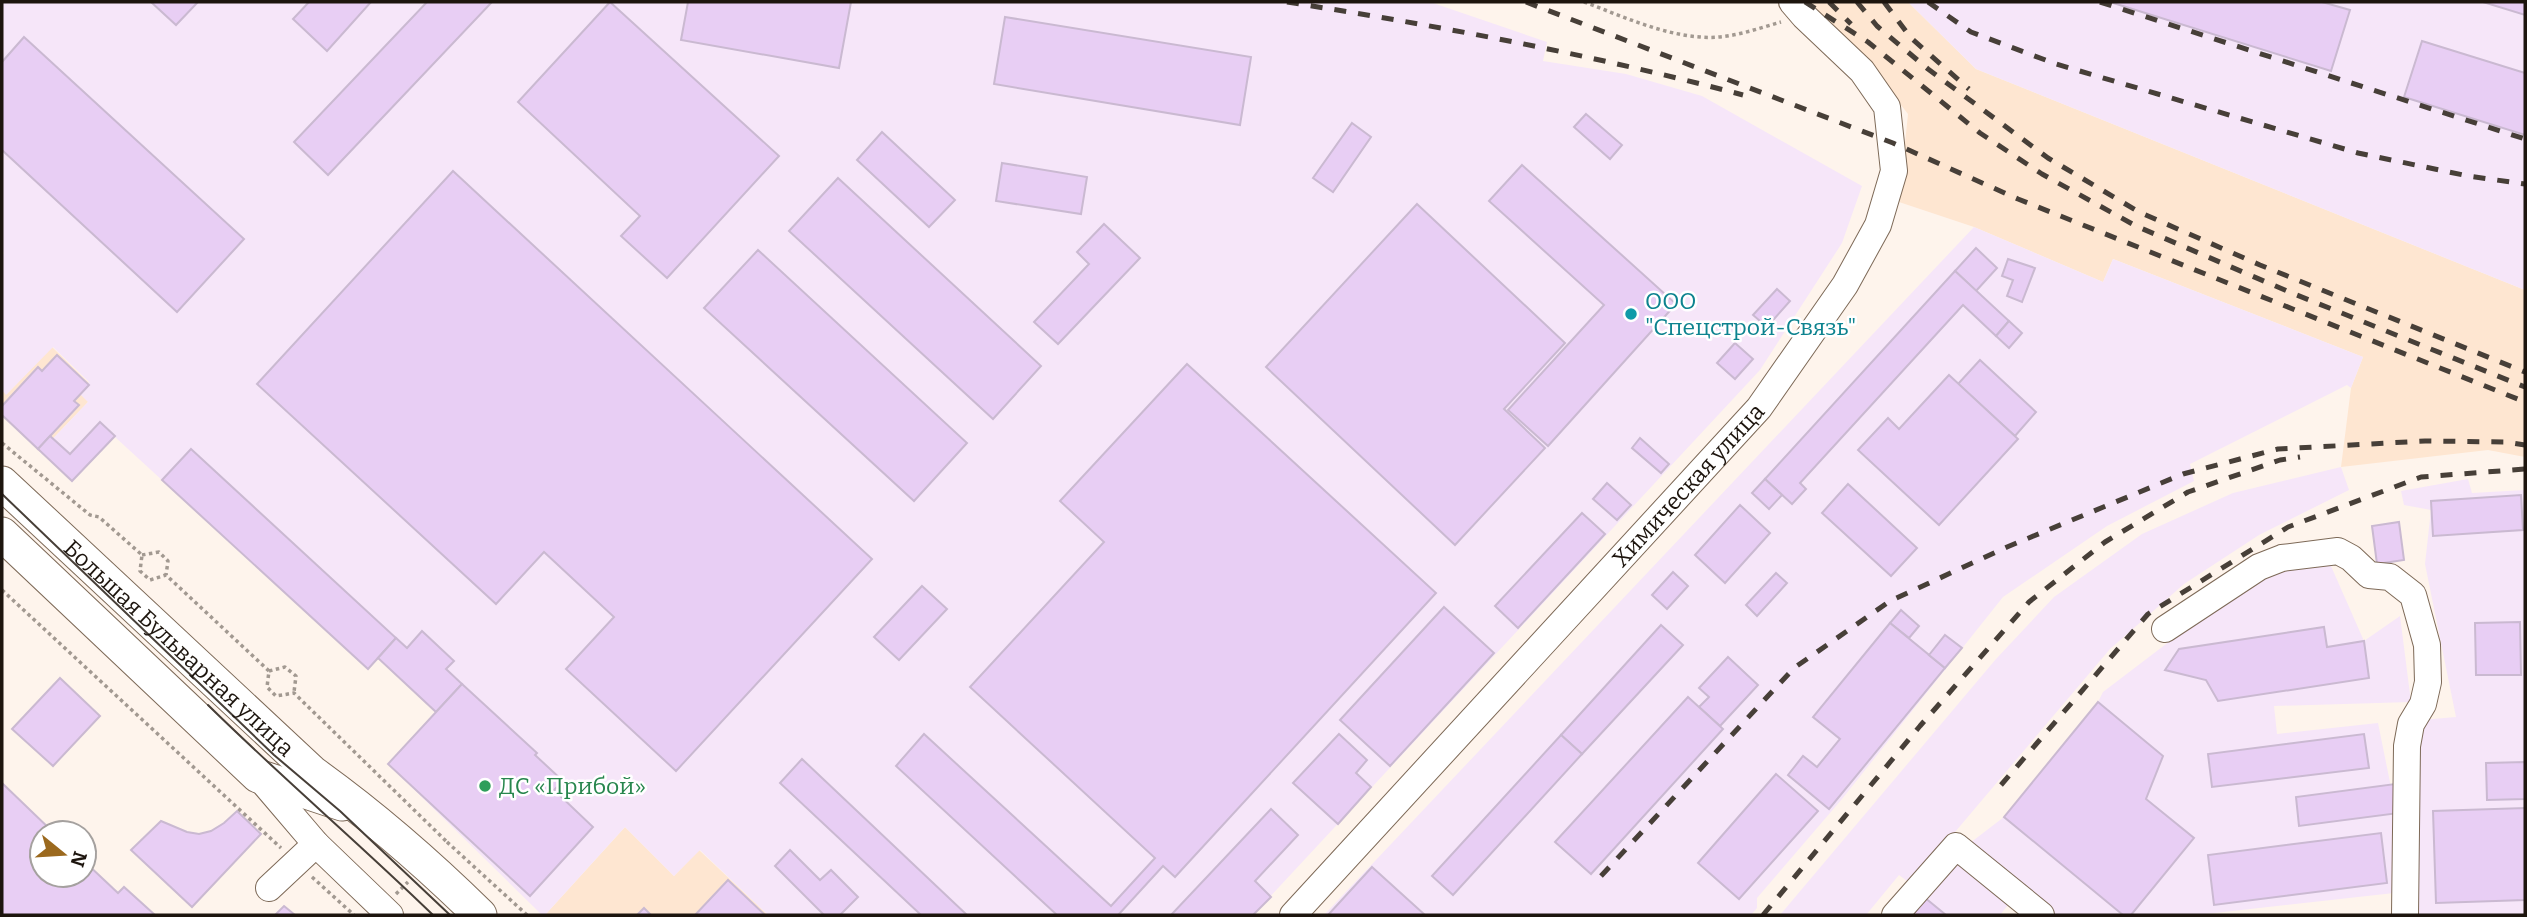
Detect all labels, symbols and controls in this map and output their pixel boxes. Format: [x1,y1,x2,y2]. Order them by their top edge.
place label: ООО "Спецстрой-Связь" [1645,287,1856,341]
marker: ООО "Спецстрой-Связь" [1623,306,1639,322]
street label: Химическая улица [1606,397,1770,572]
street label: Большая Бульварная улица [58,534,300,762]
place label: ДC «Прибой» [499,772,646,800]
marker: ДC «Прибой» [477,778,493,794]
north arrow [28,819,98,889]
text: N [65,849,92,870]

